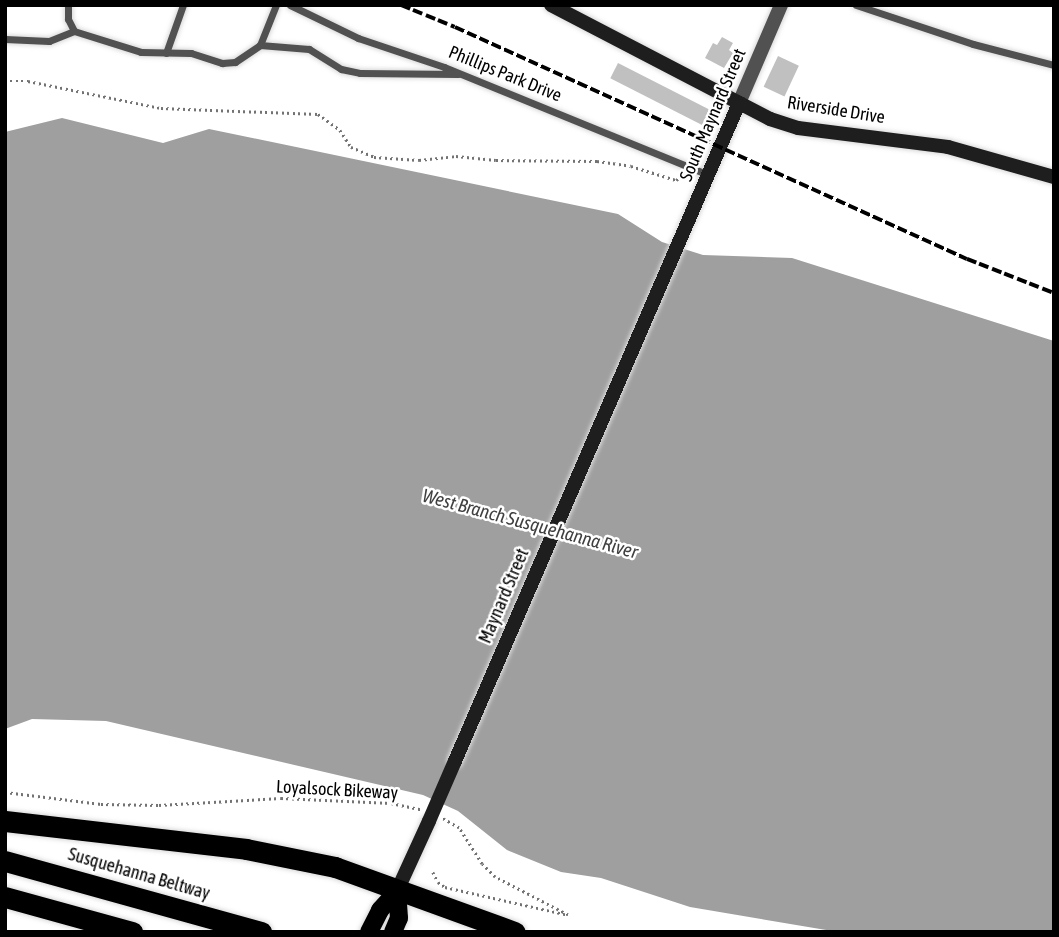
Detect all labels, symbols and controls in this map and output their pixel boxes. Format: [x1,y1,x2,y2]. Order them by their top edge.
street label: Phillips Park Drive [445,41,565,107]
street label: South Maynard Street [675,45,751,185]
street label: Riverside Drive [786,92,886,128]
water label: West Branch Susquehanna River [420,484,640,564]
street label: Maynard Street [474,545,534,647]
street label: Loyalsock Bikeway [275,776,399,804]
street label: Susquehanna Beltway [66,843,212,905]

